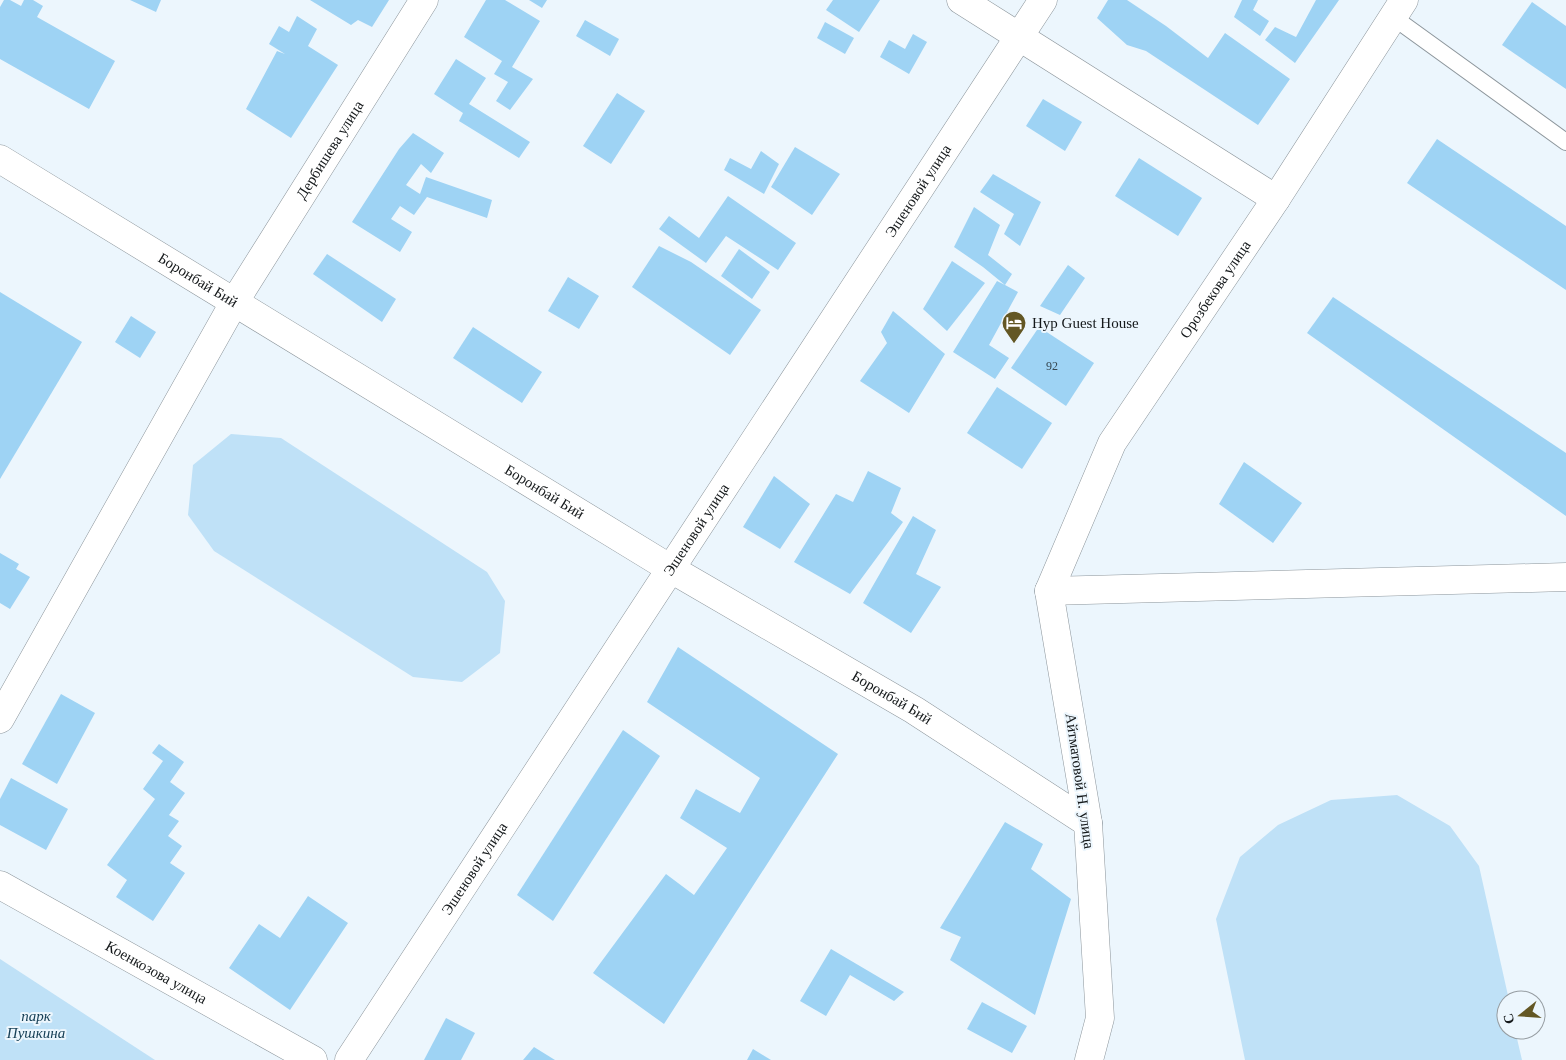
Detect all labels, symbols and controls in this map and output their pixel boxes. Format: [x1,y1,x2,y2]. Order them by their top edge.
street label: Дербишева улица [293,98,367,202]
street label: Эшеновой улица [882,141,954,240]
street label: Орозбекова улица [1177,237,1254,341]
street label: Боронбай Бий [155,250,241,310]
hotel icon: Нур Guest House [1001,310,1027,344]
place label: Нур Guest House [1032,315,1139,331]
house number: 92 [1046,359,1058,373]
street label: Боронбай Бий [502,461,587,522]
street label: Эшеновой улица [660,480,732,579]
street label: Боронбай Бий [849,668,935,727]
street label: Айтматовой Н. улица [1063,712,1097,850]
street label: Эшеновой улица [438,819,511,918]
street label: Коенкозова улица [103,938,210,1007]
north arrow [1496,990,1546,1040]
park label: парк Пушкина [6,1008,65,1041]
text: С [1500,1012,1518,1026]

